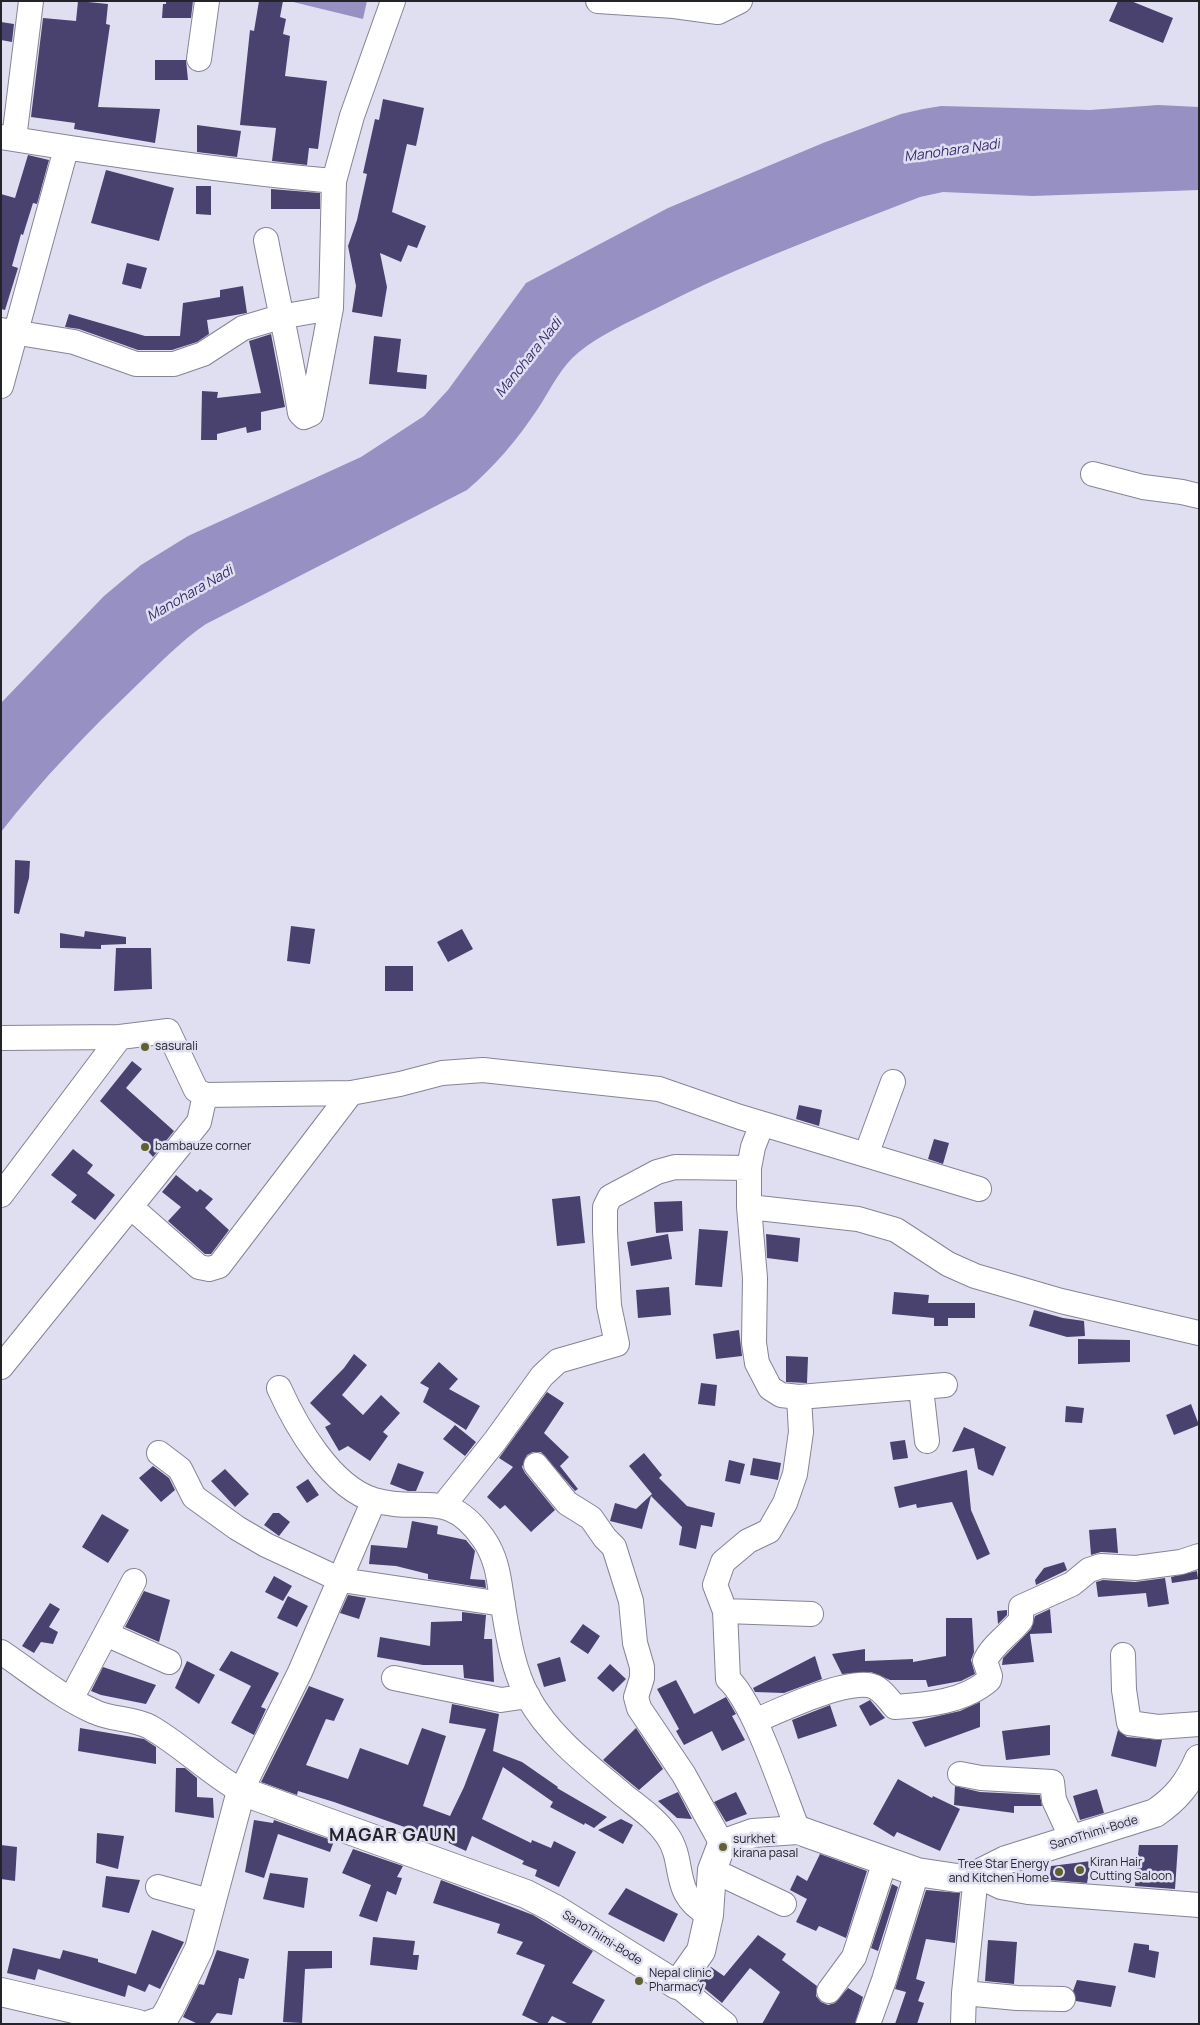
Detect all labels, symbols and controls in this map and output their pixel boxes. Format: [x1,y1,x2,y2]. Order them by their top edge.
water label: Manohara Nadi [903,136,1001,166]
water label: Manohara Nadi [492,315,566,401]
water label: Manohara Nadi [144,563,236,625]
place label: sasurali [155,1040,198,1054]
marker: sasurali [139,1041,151,1053]
place label: bambauze corner [155,1140,251,1154]
marker: bambauze corner [139,1141,151,1153]
street label: SanoThimi-Bode [1048,1813,1140,1853]
district label: MAGAR GAUN [328,1825,458,1847]
place label: surkhet kirana pasal [733,1833,798,1861]
marker: surkhet kirana pasal [717,1841,729,1853]
place label: Kiran Hair Cutting Saloon [1090,1856,1172,1884]
place label: Tree Star Energy and Kitchen Home [949,1858,1049,1886]
marker: Kiran Hair Cutting Saloon [1074,1864,1086,1876]
marker: Tree Star Energy and Kitchen Home [1053,1866,1065,1878]
street label: SanoThimi-Bode [560,1908,644,1968]
place label: Nepal clinic Pharmacy [649,1967,712,1995]
marker: Nepal clinic Pharmacy [633,1975,645,1987]

